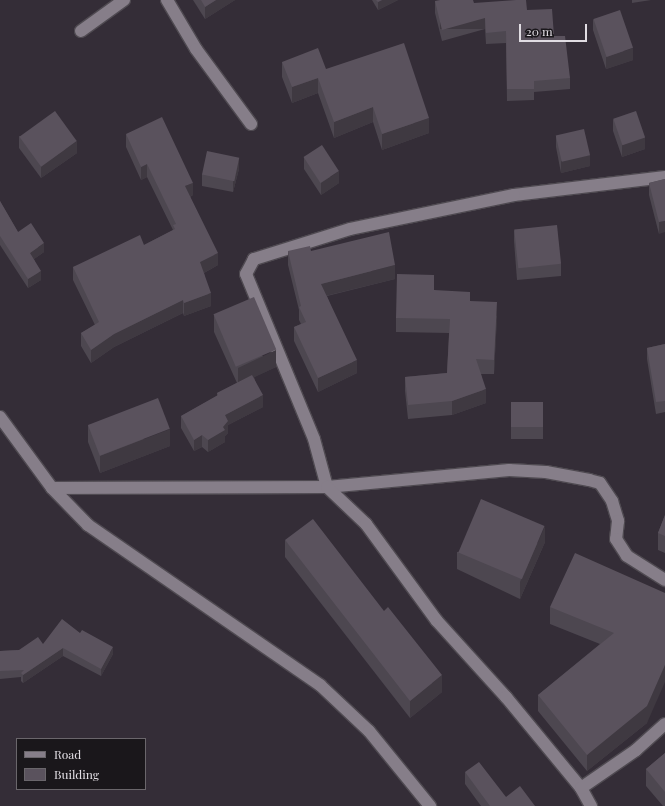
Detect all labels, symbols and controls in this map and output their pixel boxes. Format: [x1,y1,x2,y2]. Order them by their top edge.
scale bar [521,16,589,42]
text: 20 m [526,23,553,39]
legend [16,738,146,790]
text: Road [54,746,81,762]
text: Building [54,766,99,782]

